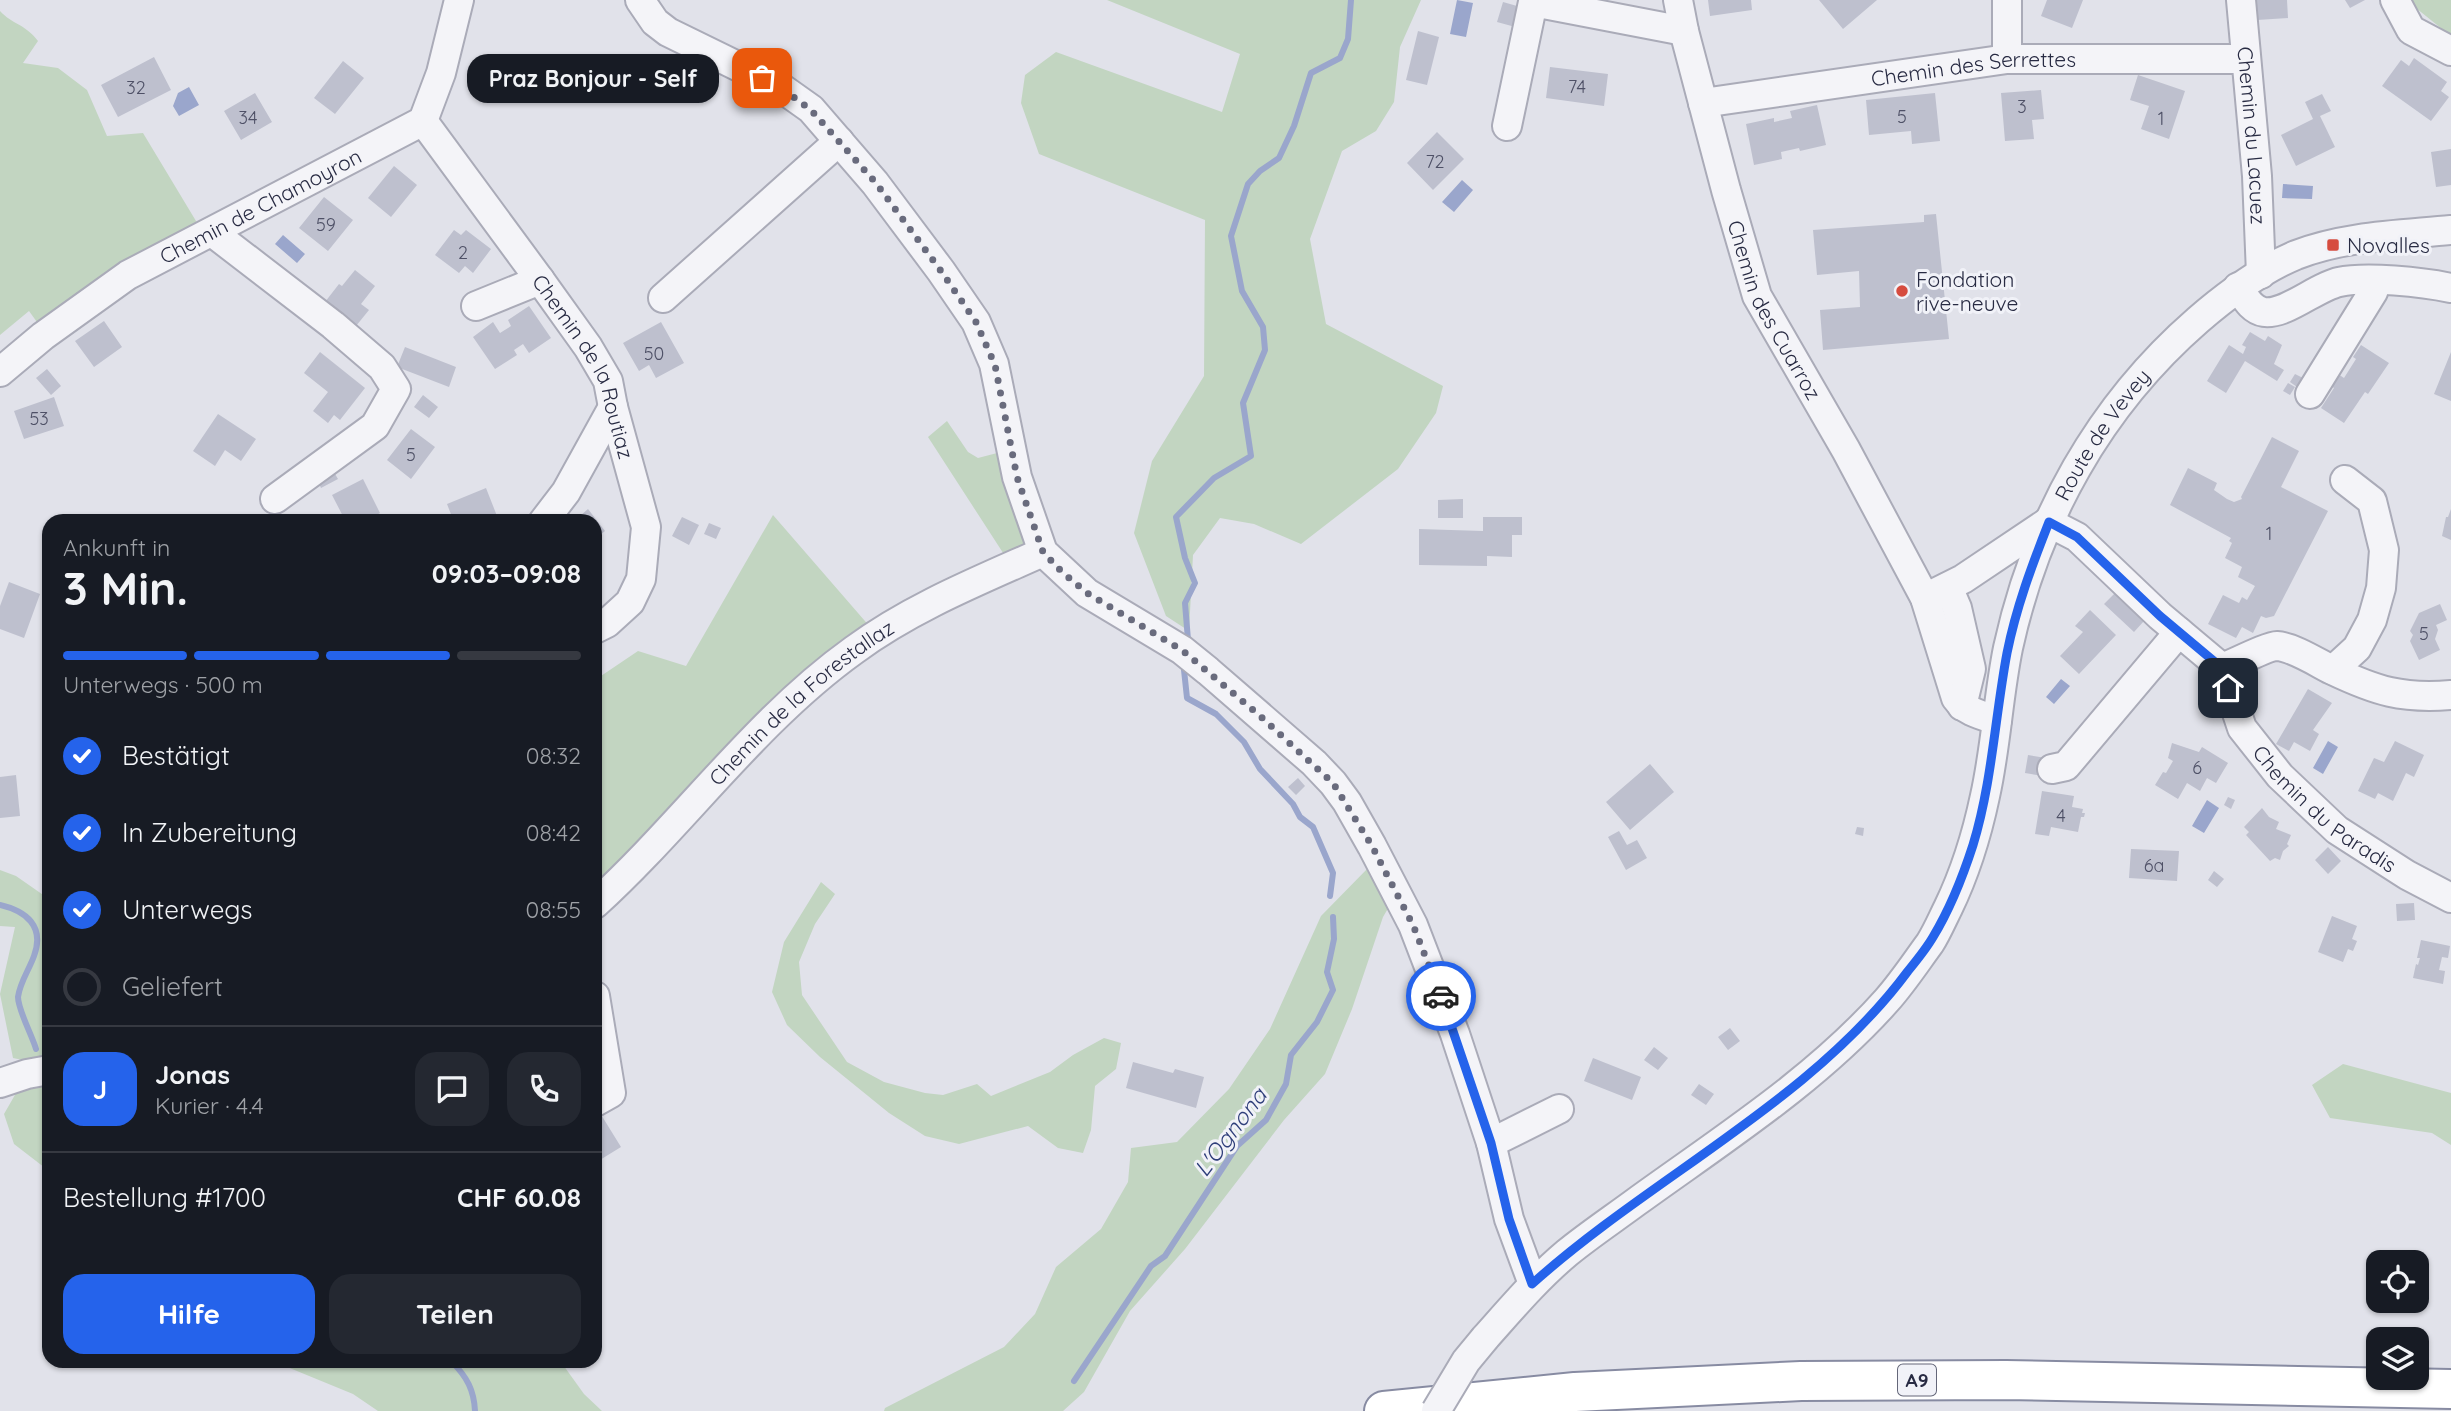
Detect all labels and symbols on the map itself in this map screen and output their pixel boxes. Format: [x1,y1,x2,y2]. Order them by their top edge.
street label: Chemin des Serrettes [1869,45,2076,92]
street label: Chemin du Lacuez [2232,45,2272,225]
pin [732,48,792,108]
callout: Praz Bonjour - Self [468,54,720,102]
house number: 74 [1568,75,1586,98]
house number: 32 [126,76,146,99]
house number: 3 [2017,95,2027,118]
house number: 5 [1897,105,1907,128]
house number: 34 [239,106,257,129]
house number: 1 [2158,107,2164,130]
street label: Chemin de Chamoyron [155,143,366,269]
house number: 72 [1425,150,1445,173]
house number: 59 [316,213,336,236]
street label: Chemin des Cuarroz [1723,217,1827,404]
place label: Novalles [2347,232,2430,258]
marker: Novalles [2325,237,2341,253]
house number: 2 [458,241,468,264]
place label: Fondation rive-neuve [1916,266,2018,316]
street label: Chemin de la Routiaz [527,269,640,462]
marker: Fondation rive-neuve [1894,283,1910,299]
house number: 50 [644,342,664,365]
street label: Route de Vevey [2048,363,2155,505]
house number: 53 [29,407,49,430]
house number: 5 [406,443,416,466]
house number: 1 [2266,522,2272,545]
street label: Chemin de la Forestallaz [703,614,898,791]
house number: 5 [2419,622,2429,645]
pin [2198,658,2258,718]
street label: Chemin du Paradis [2247,740,2401,878]
house number: 6 [2192,756,2202,779]
house number: 4 [2056,804,2066,827]
house number: 6a [2144,854,2164,877]
courier [1406,961,1476,1031]
water label: L'Ognona [1187,1081,1273,1182]
road number: A9 [1898,1364,1936,1396]

